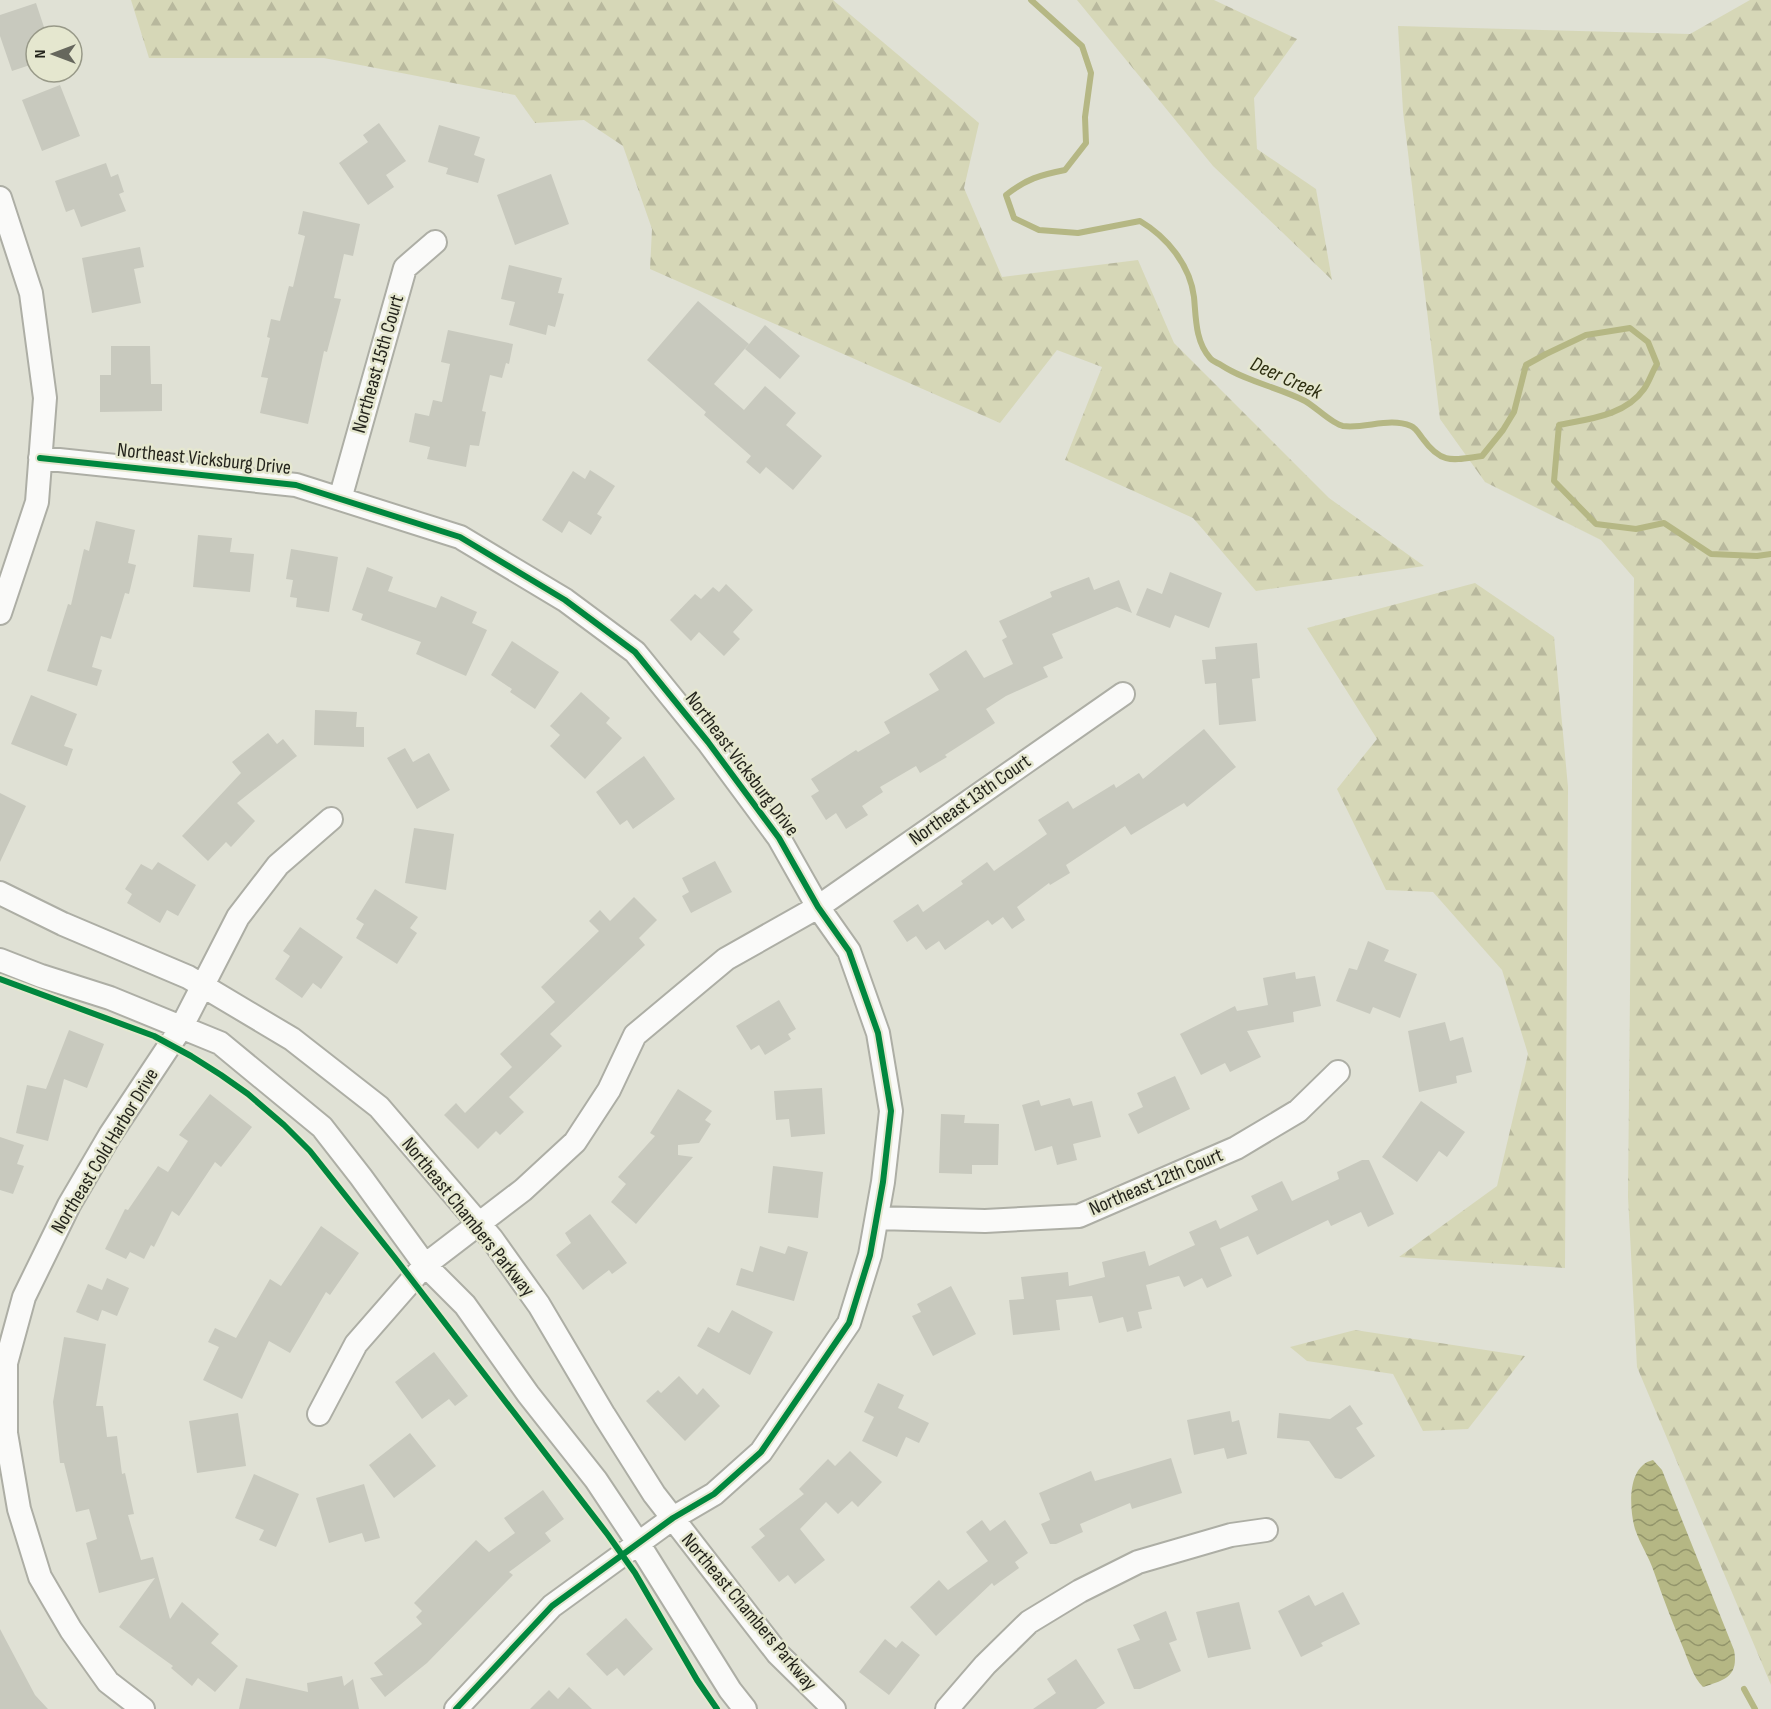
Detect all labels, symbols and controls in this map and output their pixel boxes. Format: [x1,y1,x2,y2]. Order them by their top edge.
north arrow [24,24,84,84]
text: N [31,50,50,58]
street label: Northeast 15th Court [347,292,409,436]
water label: Deer Creek [1246,351,1327,405]
street label: Northeast Vicksburg Drive [116,438,292,480]
street label: Northeast Vicksburg Drive [680,687,804,841]
street label: Northeast 13th Court [905,749,1035,851]
street label: Northeast Cold Harbor Drive [46,1064,164,1238]
street label: Northeast Chambers Parkway [396,1133,540,1302]
street label: Northeast 12th Court [1086,1143,1226,1221]
street label: Northeast Chambers Parkway [676,1529,822,1696]

